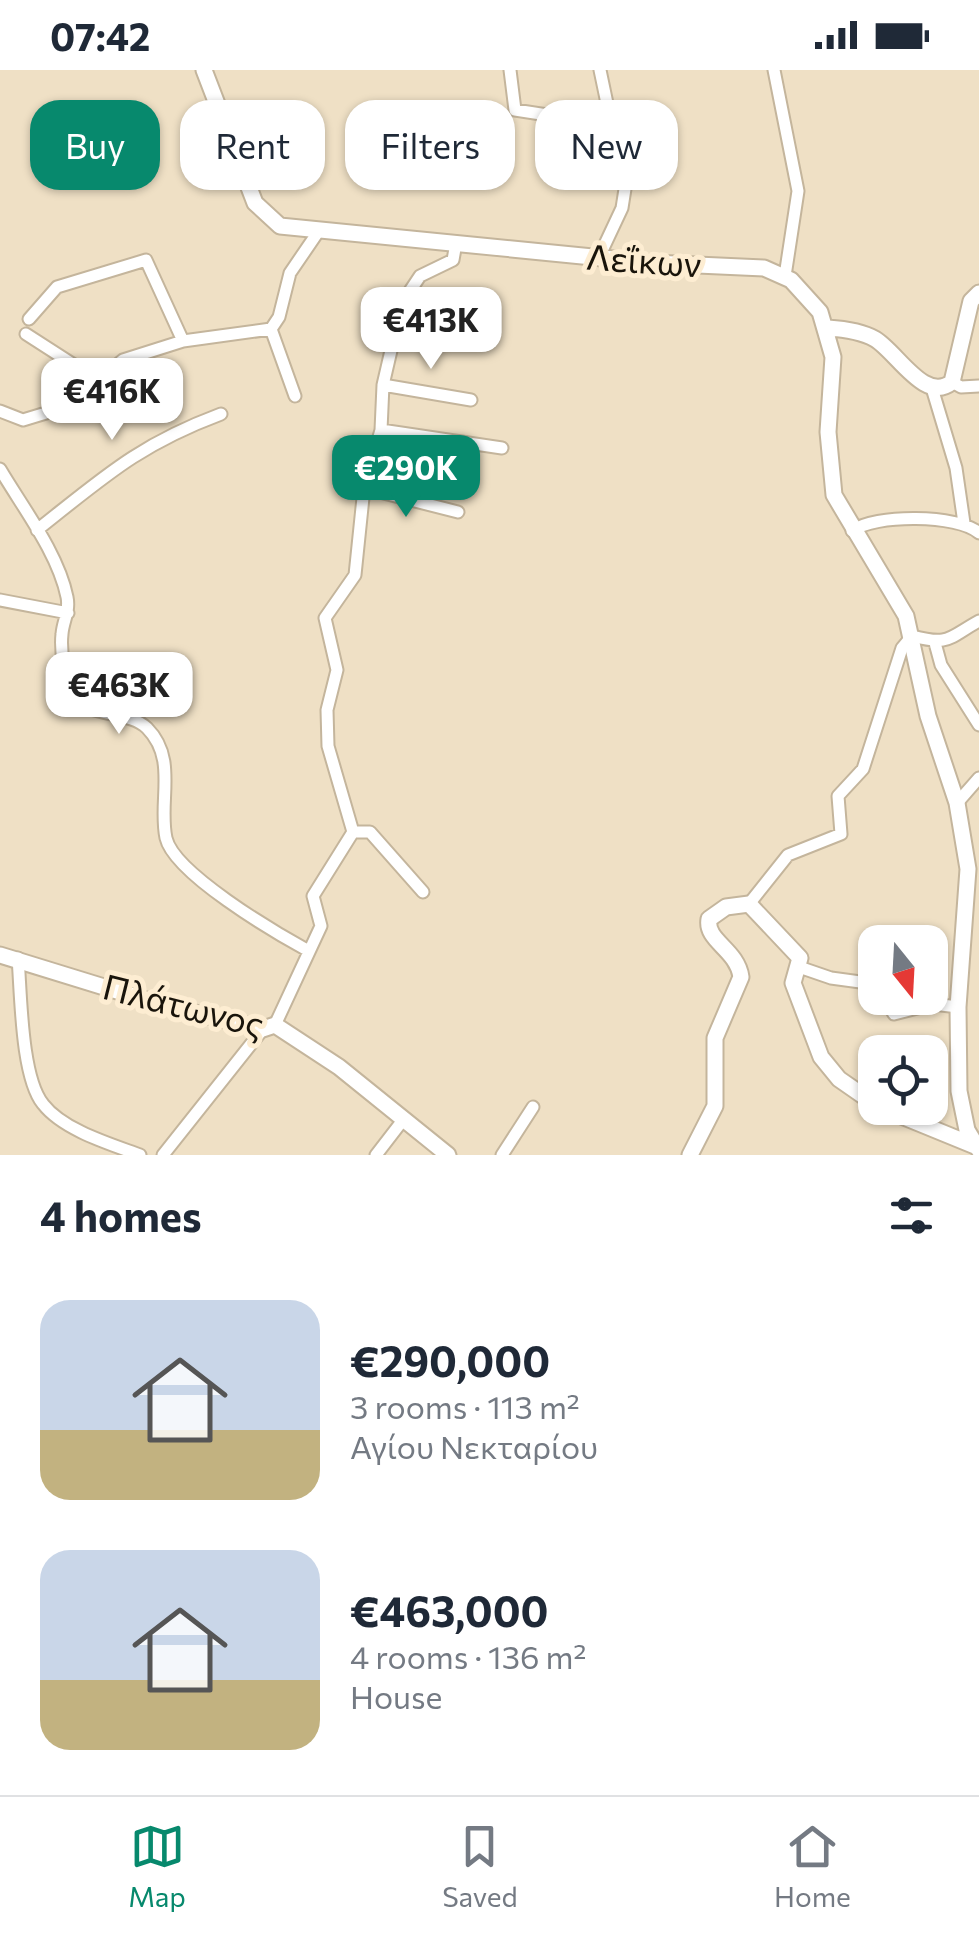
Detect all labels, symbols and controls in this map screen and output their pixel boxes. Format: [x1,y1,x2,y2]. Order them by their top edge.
text: 07:42 [50,12,150,59]
chip: Buy [30,100,160,190]
chip: Rent [180,100,325,190]
chip: Filters [345,100,515,190]
chip: New [535,100,678,190]
street label: Λεΐκων [585,234,703,284]
pin: €413K [361,287,501,372]
text: €413K [383,299,479,339]
pin: €416K [42,358,182,443]
text: €416K [63,370,161,410]
pin: €290K [336,435,476,520]
text: €290K [354,447,458,487]
pin: €463K [49,652,189,737]
text: €463K [68,664,170,704]
north arrow [858,925,948,1015]
map controls [858,925,948,1125]
street label: Πλάτωνος [99,963,269,1045]
button: locate [858,1035,948,1125]
icon: filters [884,1188,939,1243]
text: 4 homes [40,1189,202,1241]
text: €290,000 [350,1334,550,1386]
icon: home [120,1340,240,1460]
text: 3 rooms · 113 m² [350,1386,580,1426]
text: Αγίου Νεκταρίου [350,1426,598,1466]
text: €463,000 [350,1584,549,1636]
icon: home [120,1590,240,1710]
text: 4 rooms · 136 m² [350,1636,586,1676]
text: House [350,1676,442,1716]
tab: Map [128,1819,186,1913]
tab: Saved [442,1819,518,1913]
tab: Home [774,1819,851,1913]

